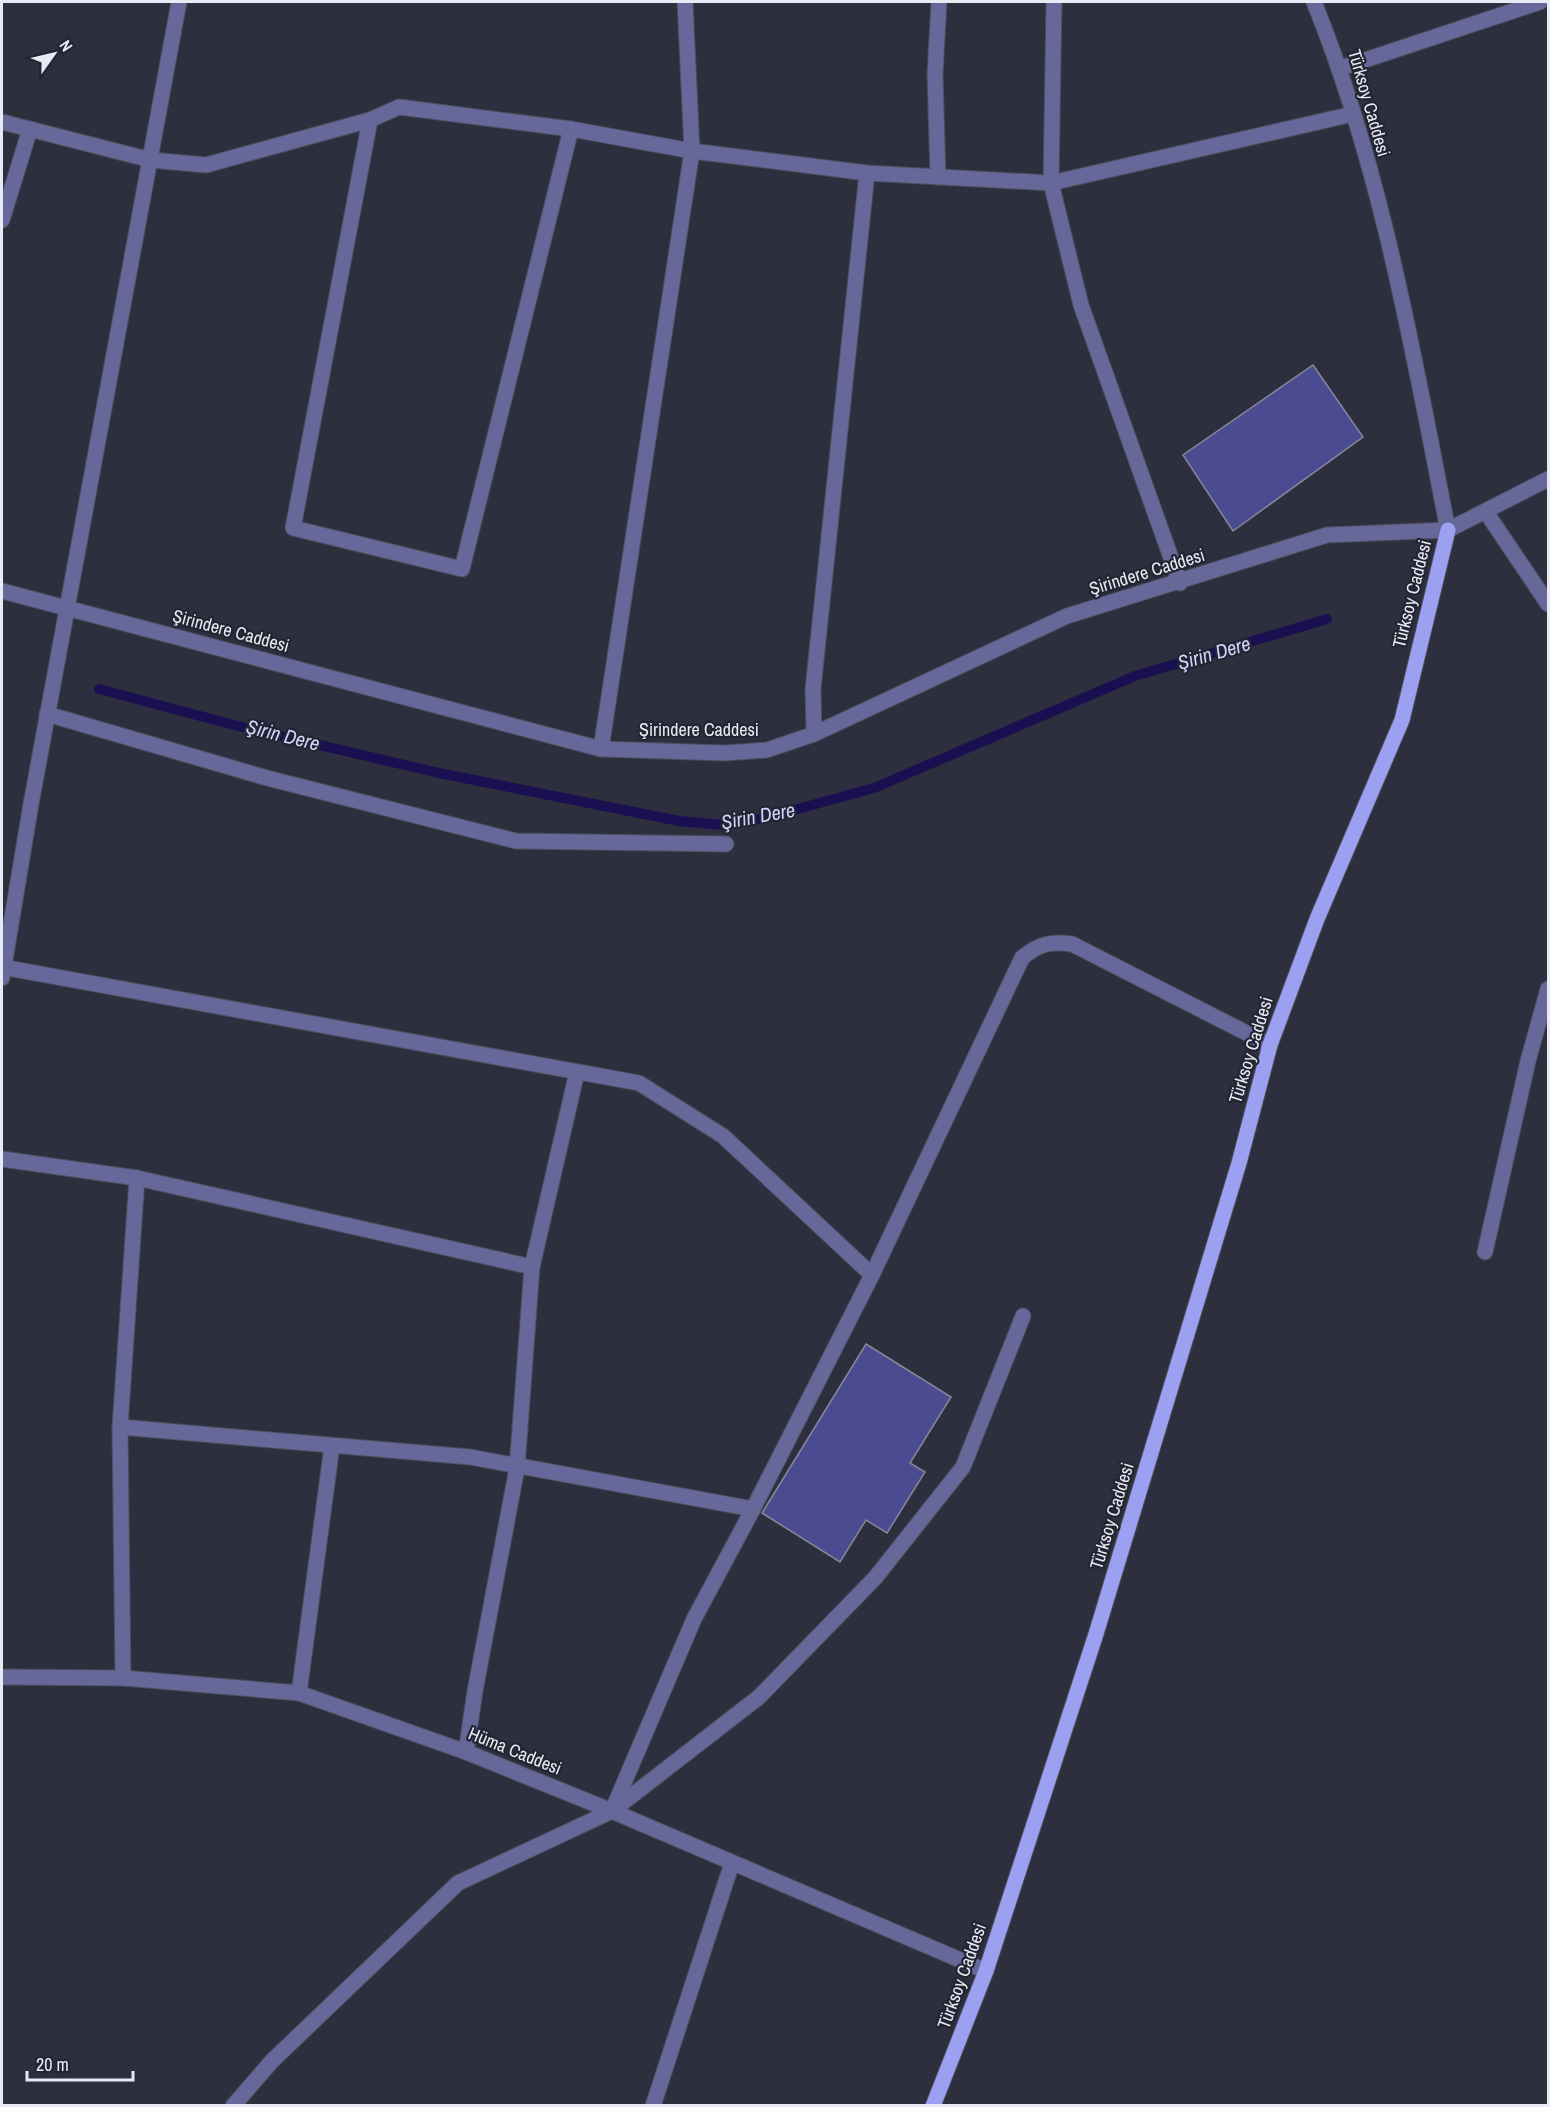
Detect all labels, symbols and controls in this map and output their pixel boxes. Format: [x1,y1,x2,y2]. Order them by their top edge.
north arrow [24,24,84,84]
text: N [55,36,78,56]
street label: Türksoy Caddesi [1342,46,1397,159]
street label: Türksoy Caddesi [1386,537,1437,650]
street label: Şirindere Caddesi [1086,542,1208,601]
street label: Şirindere Caddesi [170,603,292,658]
water label: Şirin Dere [1174,629,1254,676]
water label: Şirin Dere [244,712,323,757]
street label: Şirindere Caddesi [639,717,759,742]
water label: Şirin Dere [719,796,797,835]
street label: Türksoy Caddesi [1222,993,1279,1106]
street label: Türksoy Caddesi [1083,1459,1140,1572]
street label: Hüma Caddesi [465,1721,566,1781]
street label: Türksoy Caddesi [931,1920,992,2032]
scale bar [27,2044,134,2082]
text: 20 m [36,2052,69,2077]

